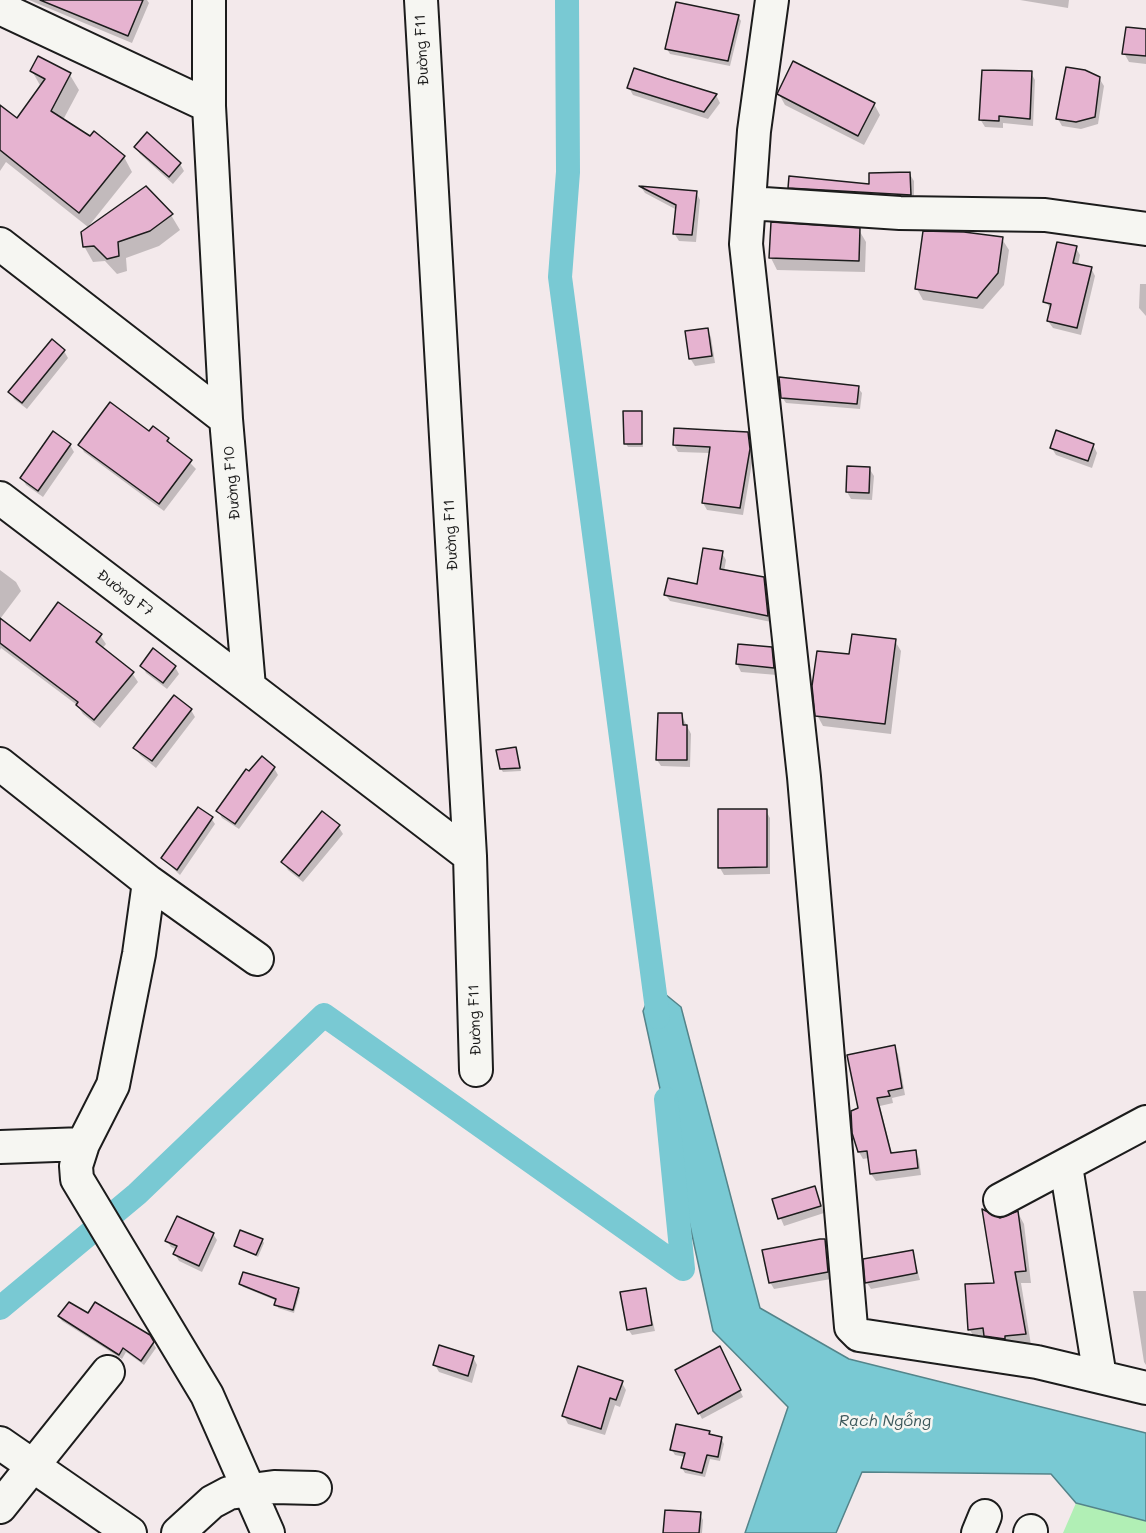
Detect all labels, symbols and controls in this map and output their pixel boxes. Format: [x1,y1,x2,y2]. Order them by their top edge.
street label: Đường F11 [411,14,433,86]
street label: Đường F10 [220,445,244,521]
street label: Đường F11 [440,499,462,571]
street label: Đường F7 [93,566,157,620]
street label: Đường F11 [465,984,485,1056]
water label: Rạch Ngỗng [839,1411,931,1431]

